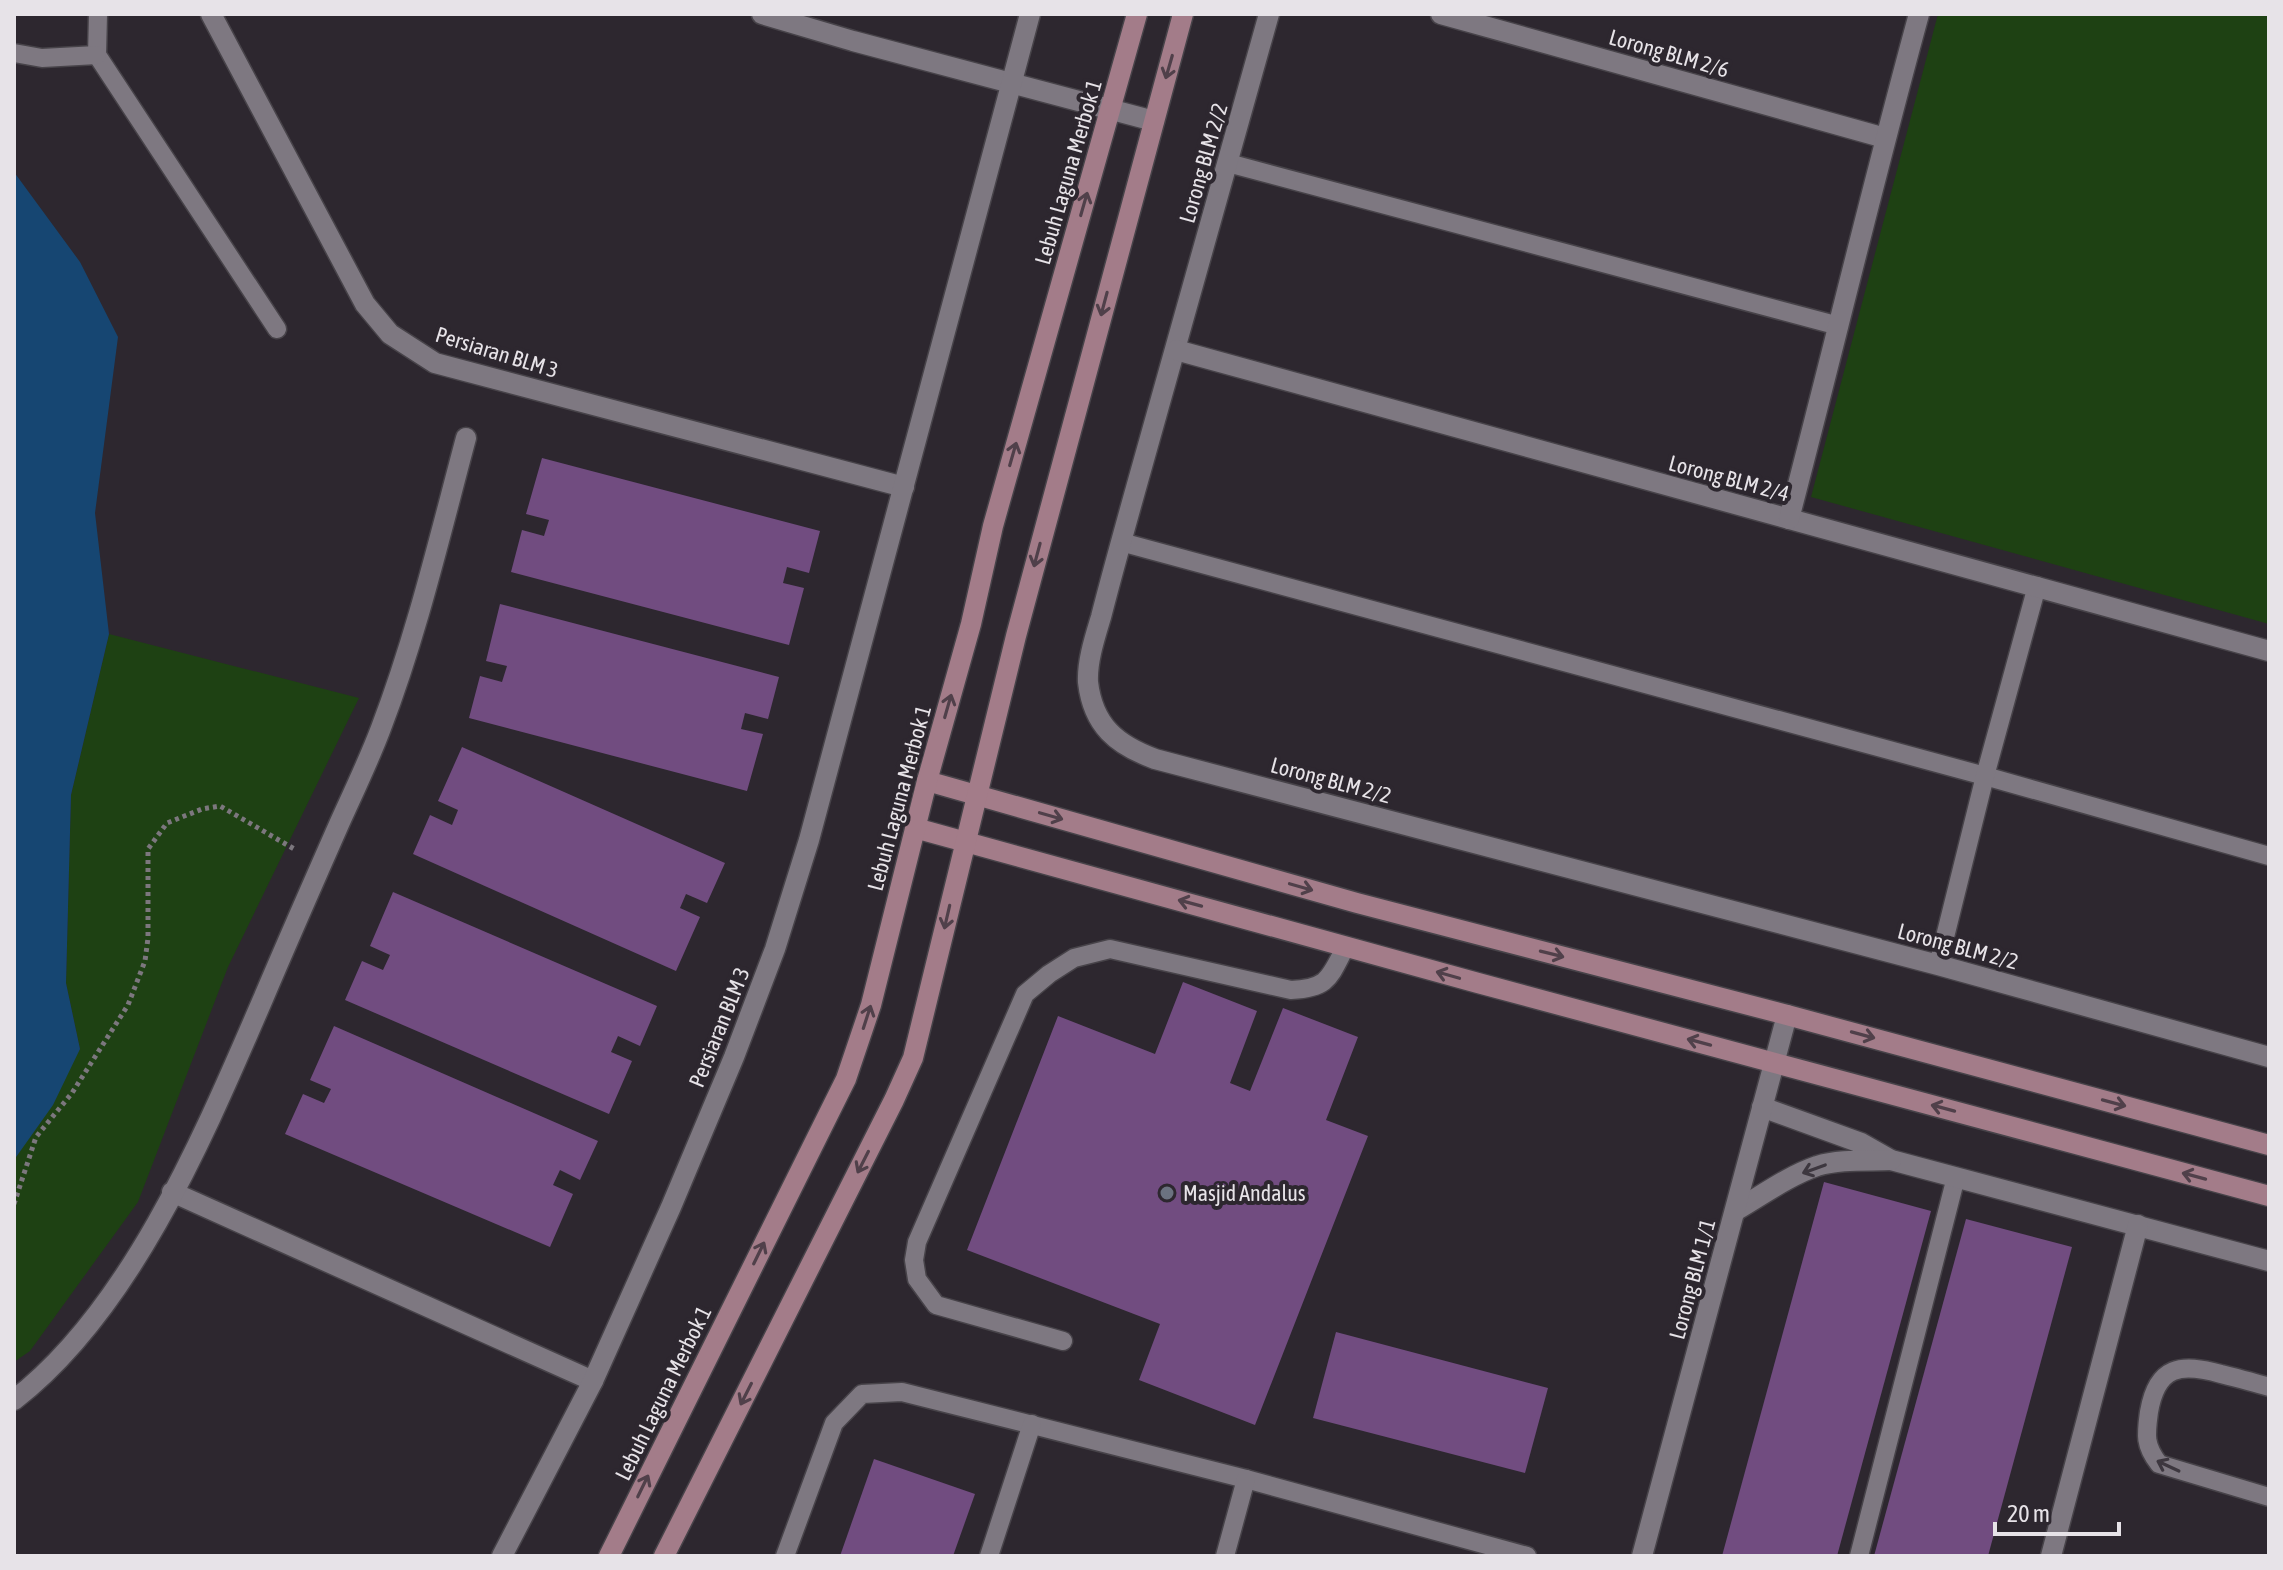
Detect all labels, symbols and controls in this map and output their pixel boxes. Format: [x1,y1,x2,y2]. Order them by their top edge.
street label: Lorong BLM 2/6 [1606,23,1732,83]
one-way arrow [1160,54,1175,80]
street label: Lebuh Laguna Merbok 1 [1029,77,1107,267]
street label: Lorong BLM 2/2 [1173,100,1233,226]
one-way arrow [1077,191,1092,217]
one-way arrow [1096,291,1111,316]
street label: Persiaran BLM 3 [432,321,562,383]
one-way arrow [1006,441,1021,467]
street label: Lorong BLM 2/4 [1666,449,1792,507]
one-way arrow [1028,542,1043,568]
one-way arrow [942,693,957,719]
street label: Lebuh Laguna Merbok 1 [862,702,936,894]
street label: Lorong BLM 2/2 [1268,751,1394,809]
one-way arrow [1038,809,1064,824]
one-way arrow [1288,880,1314,895]
one-way arrow [1178,895,1204,910]
one-way arrow [939,904,954,930]
street label: Lorong BLM 2/2 [1895,917,2021,975]
one-way arrow [1539,948,1565,963]
street label: Persiaran BLM 3 [683,963,755,1091]
one-way arrow [1436,967,1462,982]
one-way arrow [861,1005,876,1030]
one-way arrow [1849,1029,1875,1044]
one-way arrow [1687,1034,1713,1049]
one-way arrow [2100,1097,2126,1112]
one-way arrow [1930,1099,1956,1114]
one-way arrow [854,1149,870,1173]
one-way arrow [1802,1163,1827,1177]
one-way arrow [2181,1167,2207,1182]
place label: Masjid Andalus [1183,1180,1306,1206]
marker: Masjid Andalus [1158,1184,1176,1202]
street label: Lorong BLM 1/1 [1663,1216,1721,1342]
one-way arrow [752,1242,767,1266]
street label: Lebuh Laguna Merbok 1 [609,1301,717,1485]
one-way arrow [737,1381,753,1405]
one-way arrow [2157,1458,2181,1473]
one-way arrow [636,1475,652,1499]
scale bar [1995,1486,2119,1536]
text: 20 m [2007,1500,2050,1527]

